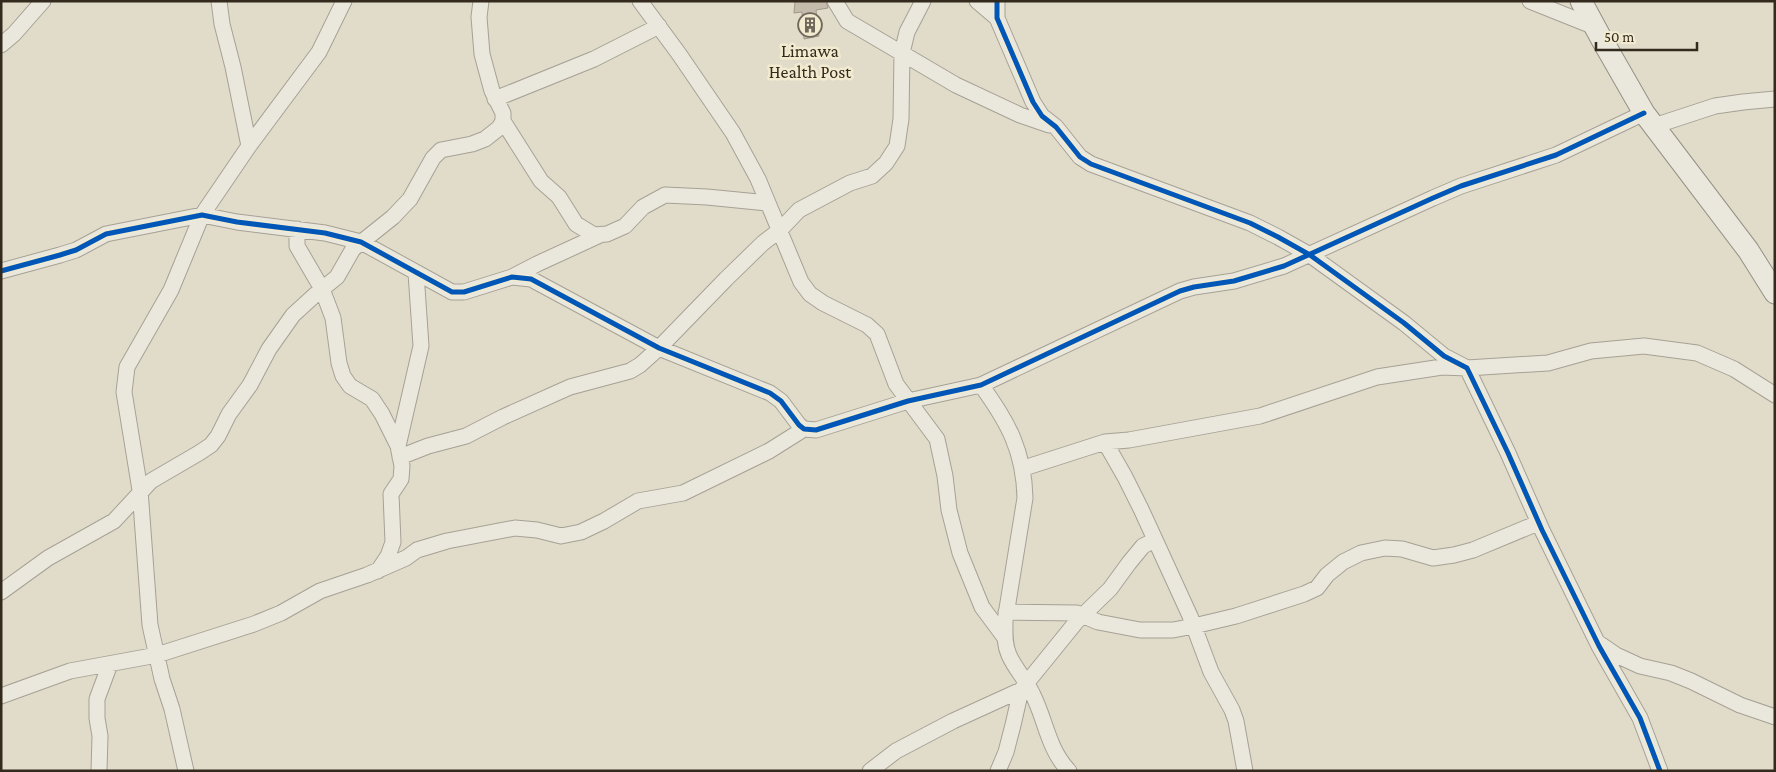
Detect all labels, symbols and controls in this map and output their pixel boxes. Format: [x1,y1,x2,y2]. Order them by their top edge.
building icon: Limawa Health Post [797,12,823,38]
scale bar [1596,20,1697,52]
text: 50 m [1604,29,1634,45]
place label: Limawa Health Post [769,41,852,82]

